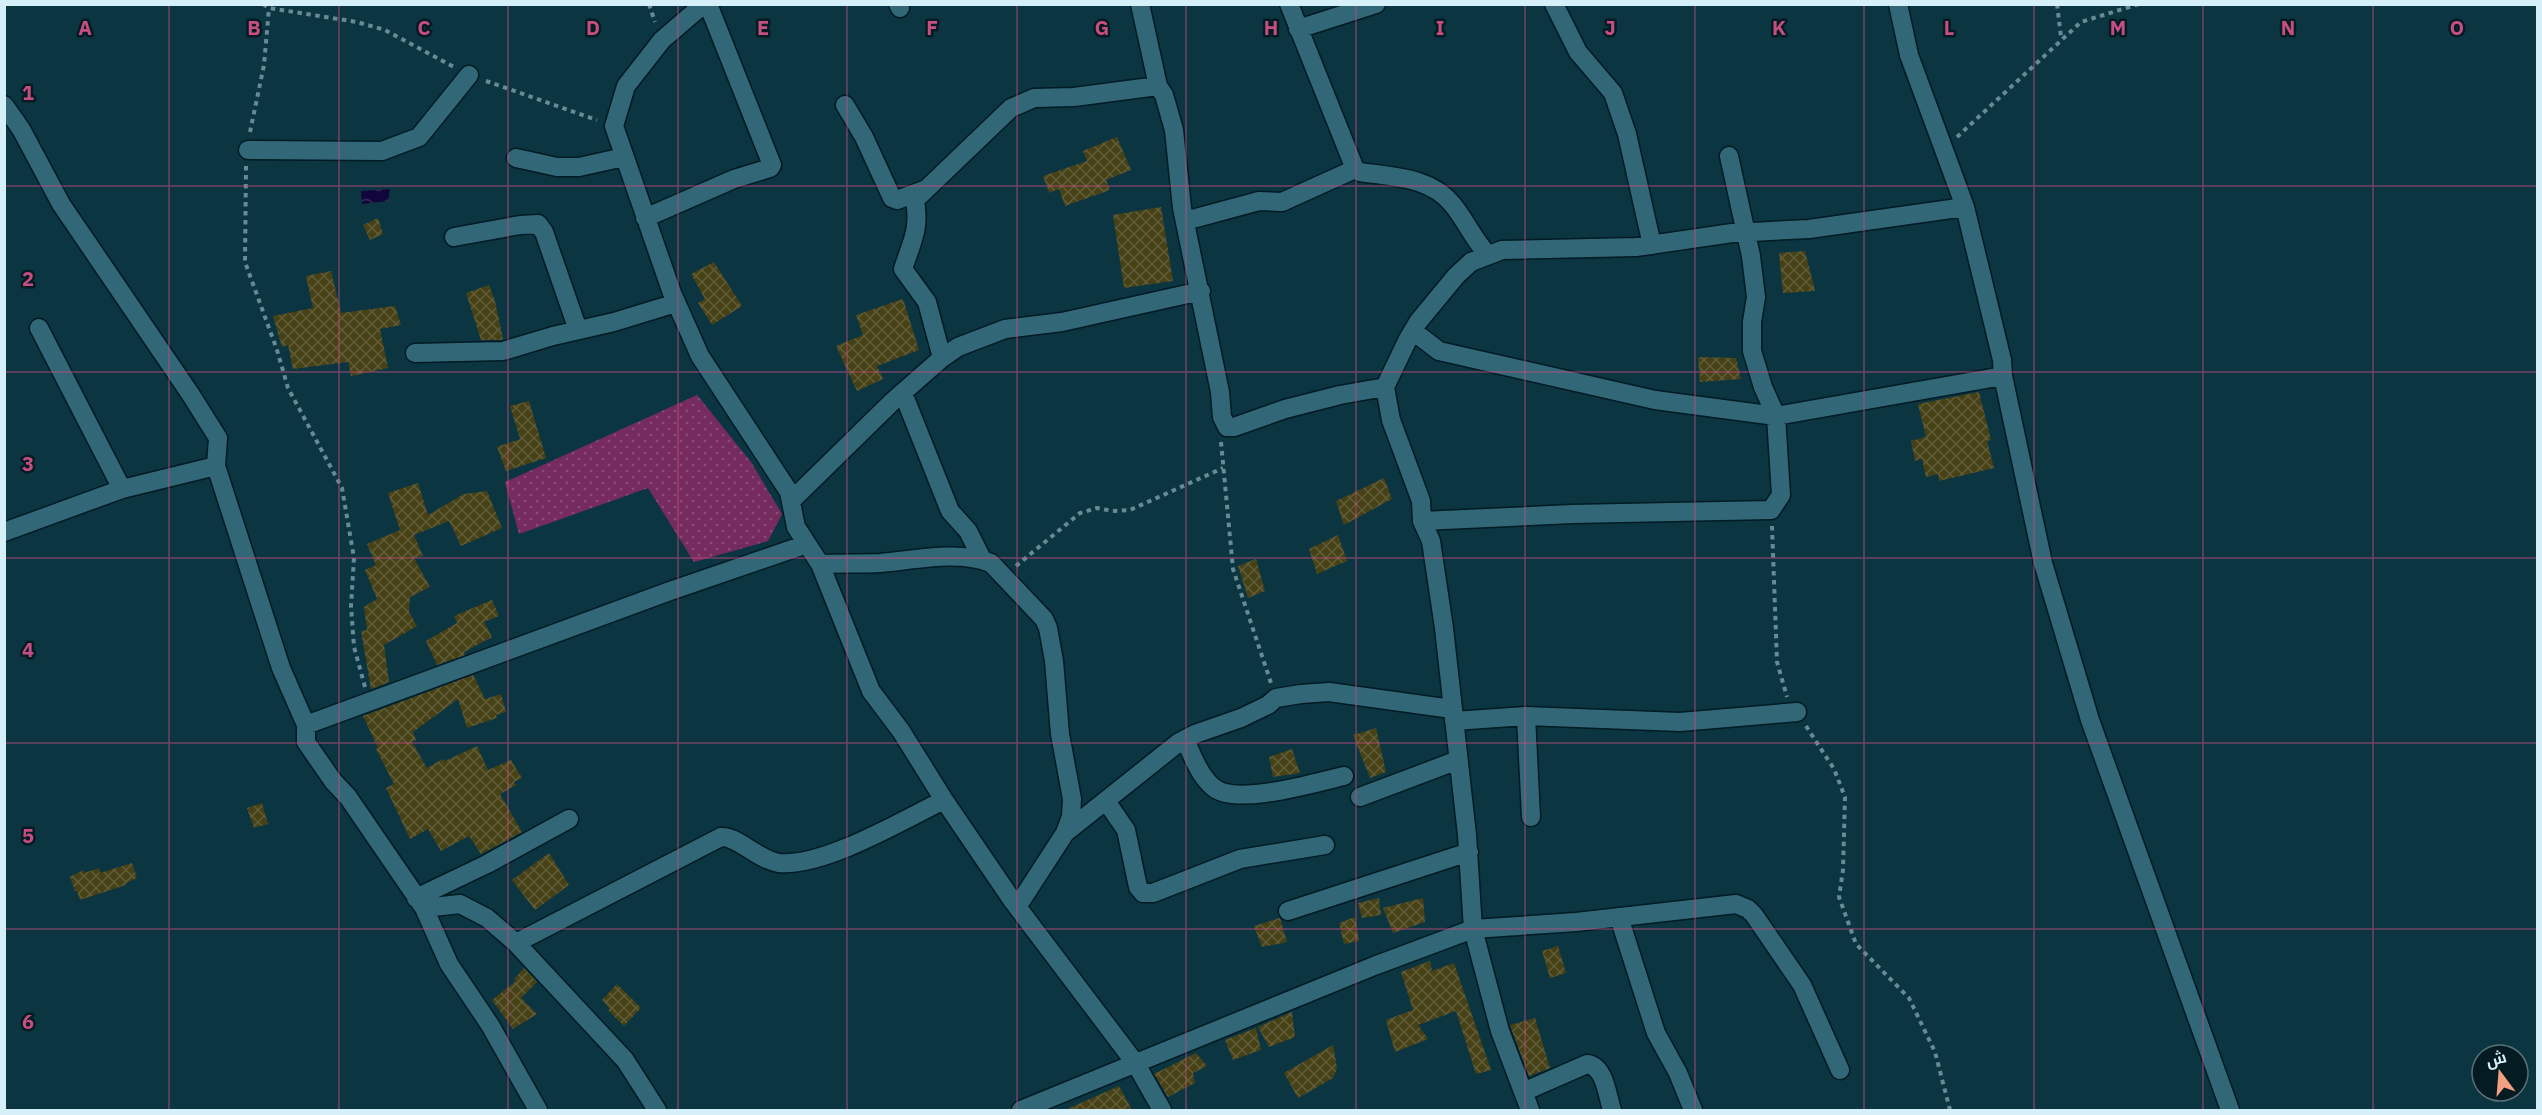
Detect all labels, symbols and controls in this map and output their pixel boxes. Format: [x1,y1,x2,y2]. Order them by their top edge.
text: A [78,14,92,41]
text: B [247,14,261,41]
text: C [417,14,431,41]
text: D [586,14,600,41]
text: E [757,14,769,41]
text: F [926,14,938,41]
text: G [1095,14,1109,41]
text: H [1264,14,1278,41]
text: I [1436,14,1444,41]
text: J [1604,14,1616,41]
text: K [1772,14,1786,41]
text: L [1944,14,1954,41]
text: M [2110,14,2126,41]
text: N [2281,14,2295,41]
text: O [2450,14,2464,41]
text: 1 [22,79,34,106]
text: 2 [22,265,34,292]
text: 3 [22,450,34,477]
text: 4 [22,636,34,663]
text: 5 [22,822,34,849]
text: 6 [22,1008,34,1035]
north arrow [2470,1043,2530,1103]
text: ش [2483,1046,2508,1071]

